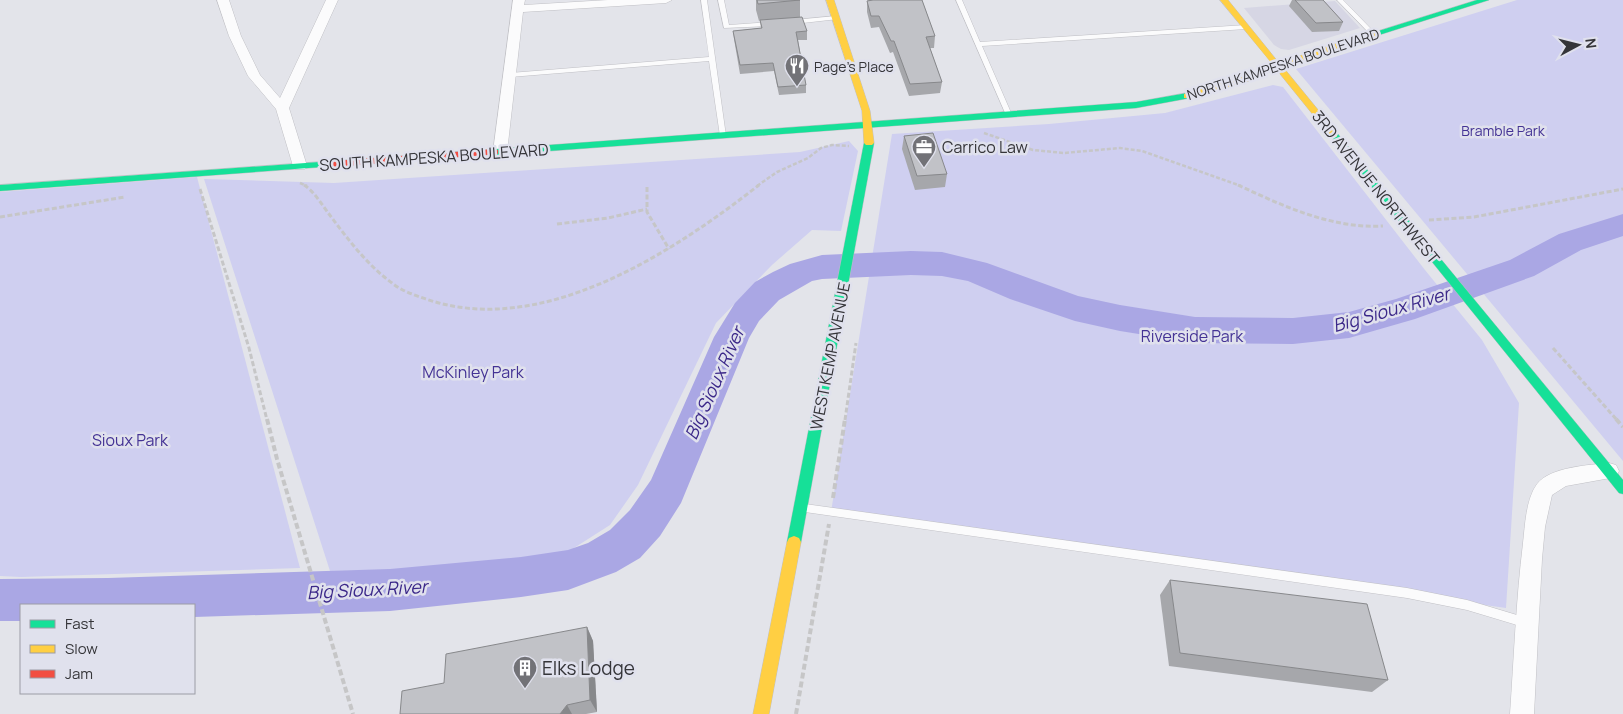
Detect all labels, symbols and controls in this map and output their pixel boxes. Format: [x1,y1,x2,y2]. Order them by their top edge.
north arrow [1553,20,1603,70]
street label: NORTH KAMPESKA BOULEVARD [1184,24,1382,104]
text: N [1581,37,1601,50]
restaurant icon: Page's Place [784,53,810,87]
place label: Page's Place [814,57,894,76]
street label: 3RD AVENUE NORTHWEST [1307,106,1445,269]
park label: Bramble Park [1461,121,1546,140]
office icon: Carrico Law [911,134,937,168]
place label: Carrico Law [942,136,1028,158]
street label: SOUTH KAMPESKA BOULEVARD [319,138,550,176]
street label: WEST KEMP AVENUE [805,280,855,432]
water label: Big Sioux River [1330,280,1455,337]
water label: Big Sioux River [679,321,751,443]
park label: Riverside Park [1141,325,1244,347]
park label: McKinley Park [422,361,525,383]
park label: Sioux Park [92,429,169,451]
water label: Big Sioux River [306,574,430,604]
legend [20,604,195,694]
text: Fast [65,613,94,634]
text: Slow [65,638,98,659]
building icon: Elks Lodge [512,655,538,689]
place label: Elks Lodge [542,655,635,681]
text: Jam [65,663,93,684]

